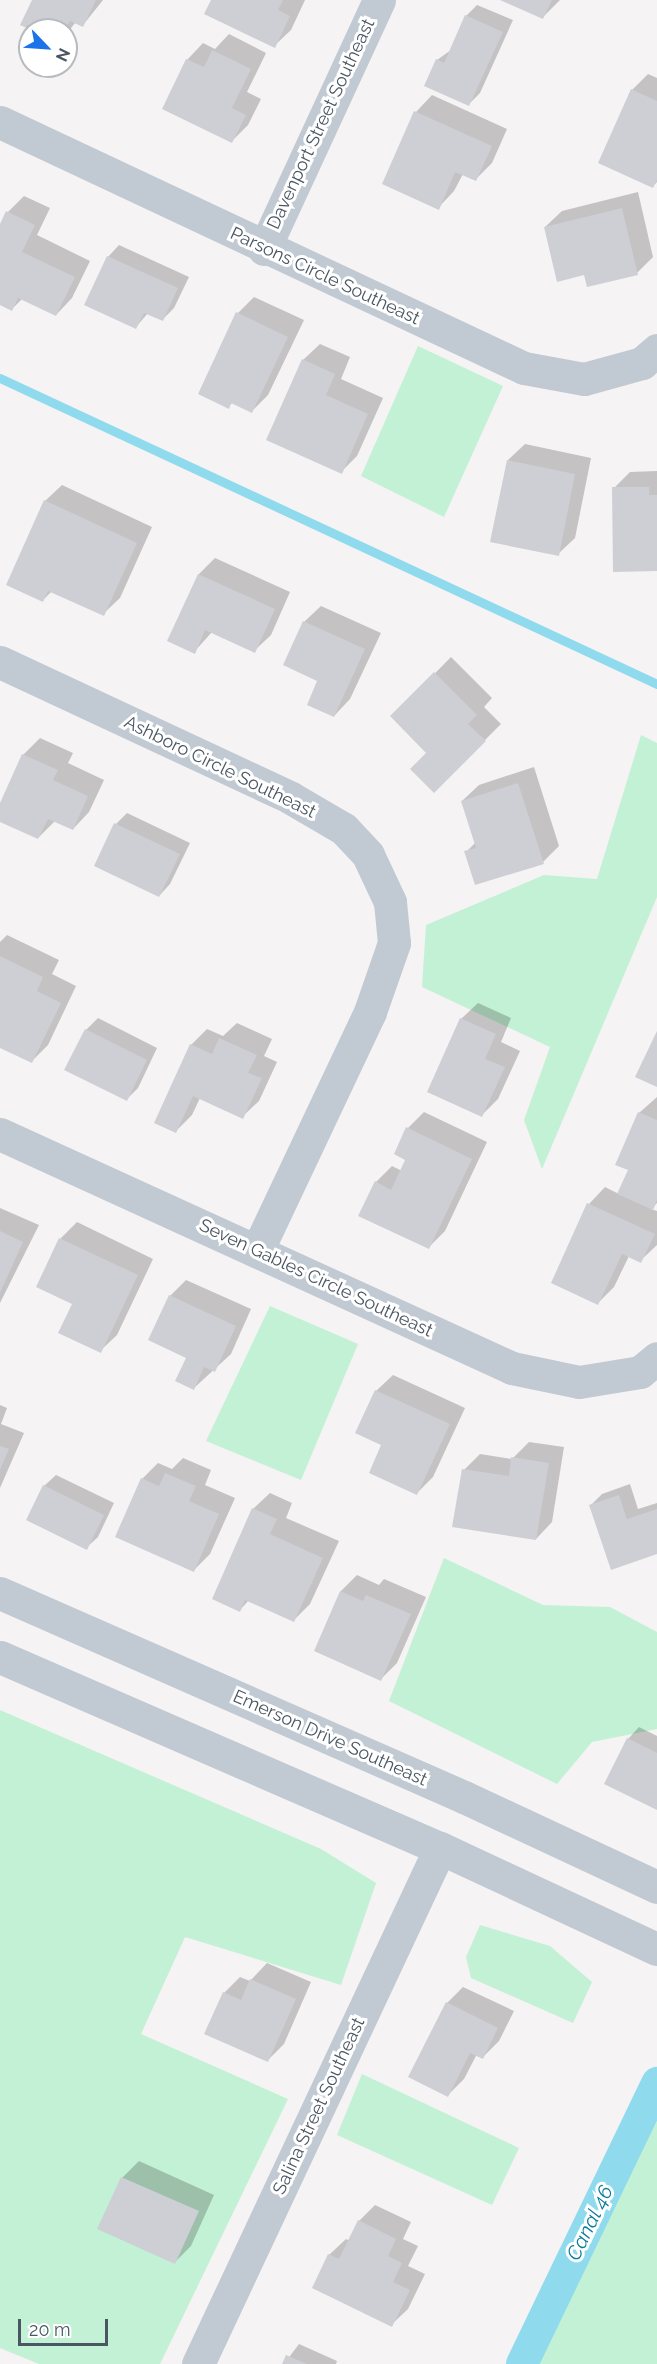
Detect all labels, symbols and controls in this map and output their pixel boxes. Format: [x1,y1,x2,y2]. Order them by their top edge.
street label: Davenport Street Southeast [263,15,379,233]
north arrow [18,18,78,78]
text: N [52,45,74,65]
street label: Parsons Circle Southeast [227,223,423,329]
street label: Ashboro Circle Southeast [121,711,319,823]
street label: Seven Gables Circle Southeast [196,1214,436,1342]
street label: Emerson Drive Southeast [230,1685,430,1791]
street label: Salina Street Southeast [268,2014,370,2198]
water label: Canal 46 [562,2181,618,2265]
scale bar [21,2307,111,2345]
text: 20 m [29,2319,71,2340]

